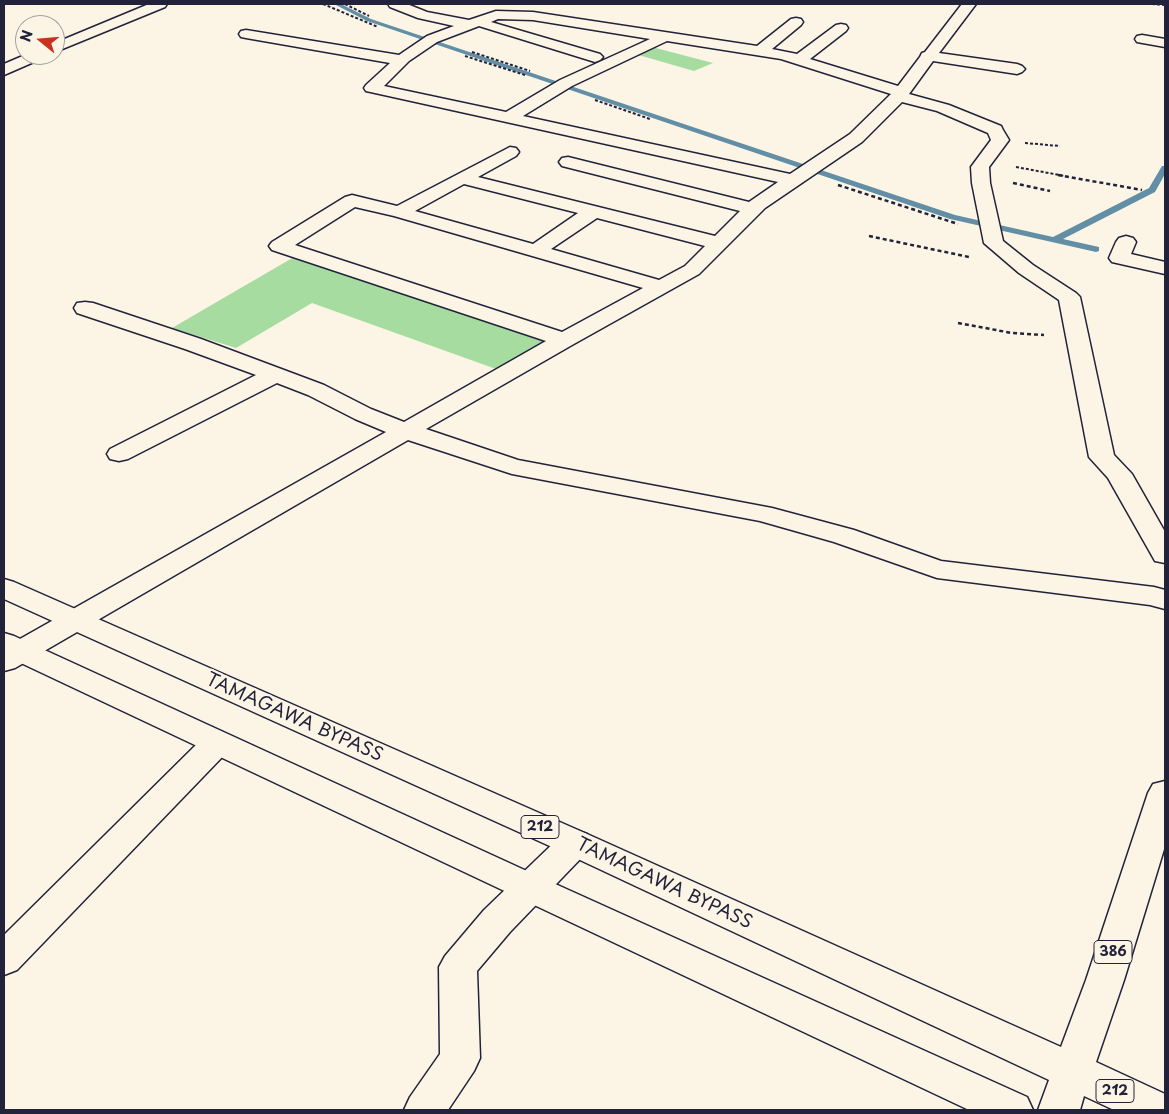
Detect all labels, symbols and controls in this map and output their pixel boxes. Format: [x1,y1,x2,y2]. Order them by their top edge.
north arrow [15,15,65,65]
text: N [14,27,38,44]
street label: TAMAGAWA BYPASS [202,669,386,767]
road number: 212 [521,816,559,839]
street label: TAMAGAWA BYPASS [573,834,755,934]
road number: 386 [1094,940,1132,964]
road number: 212 [1096,1080,1134,1102]

